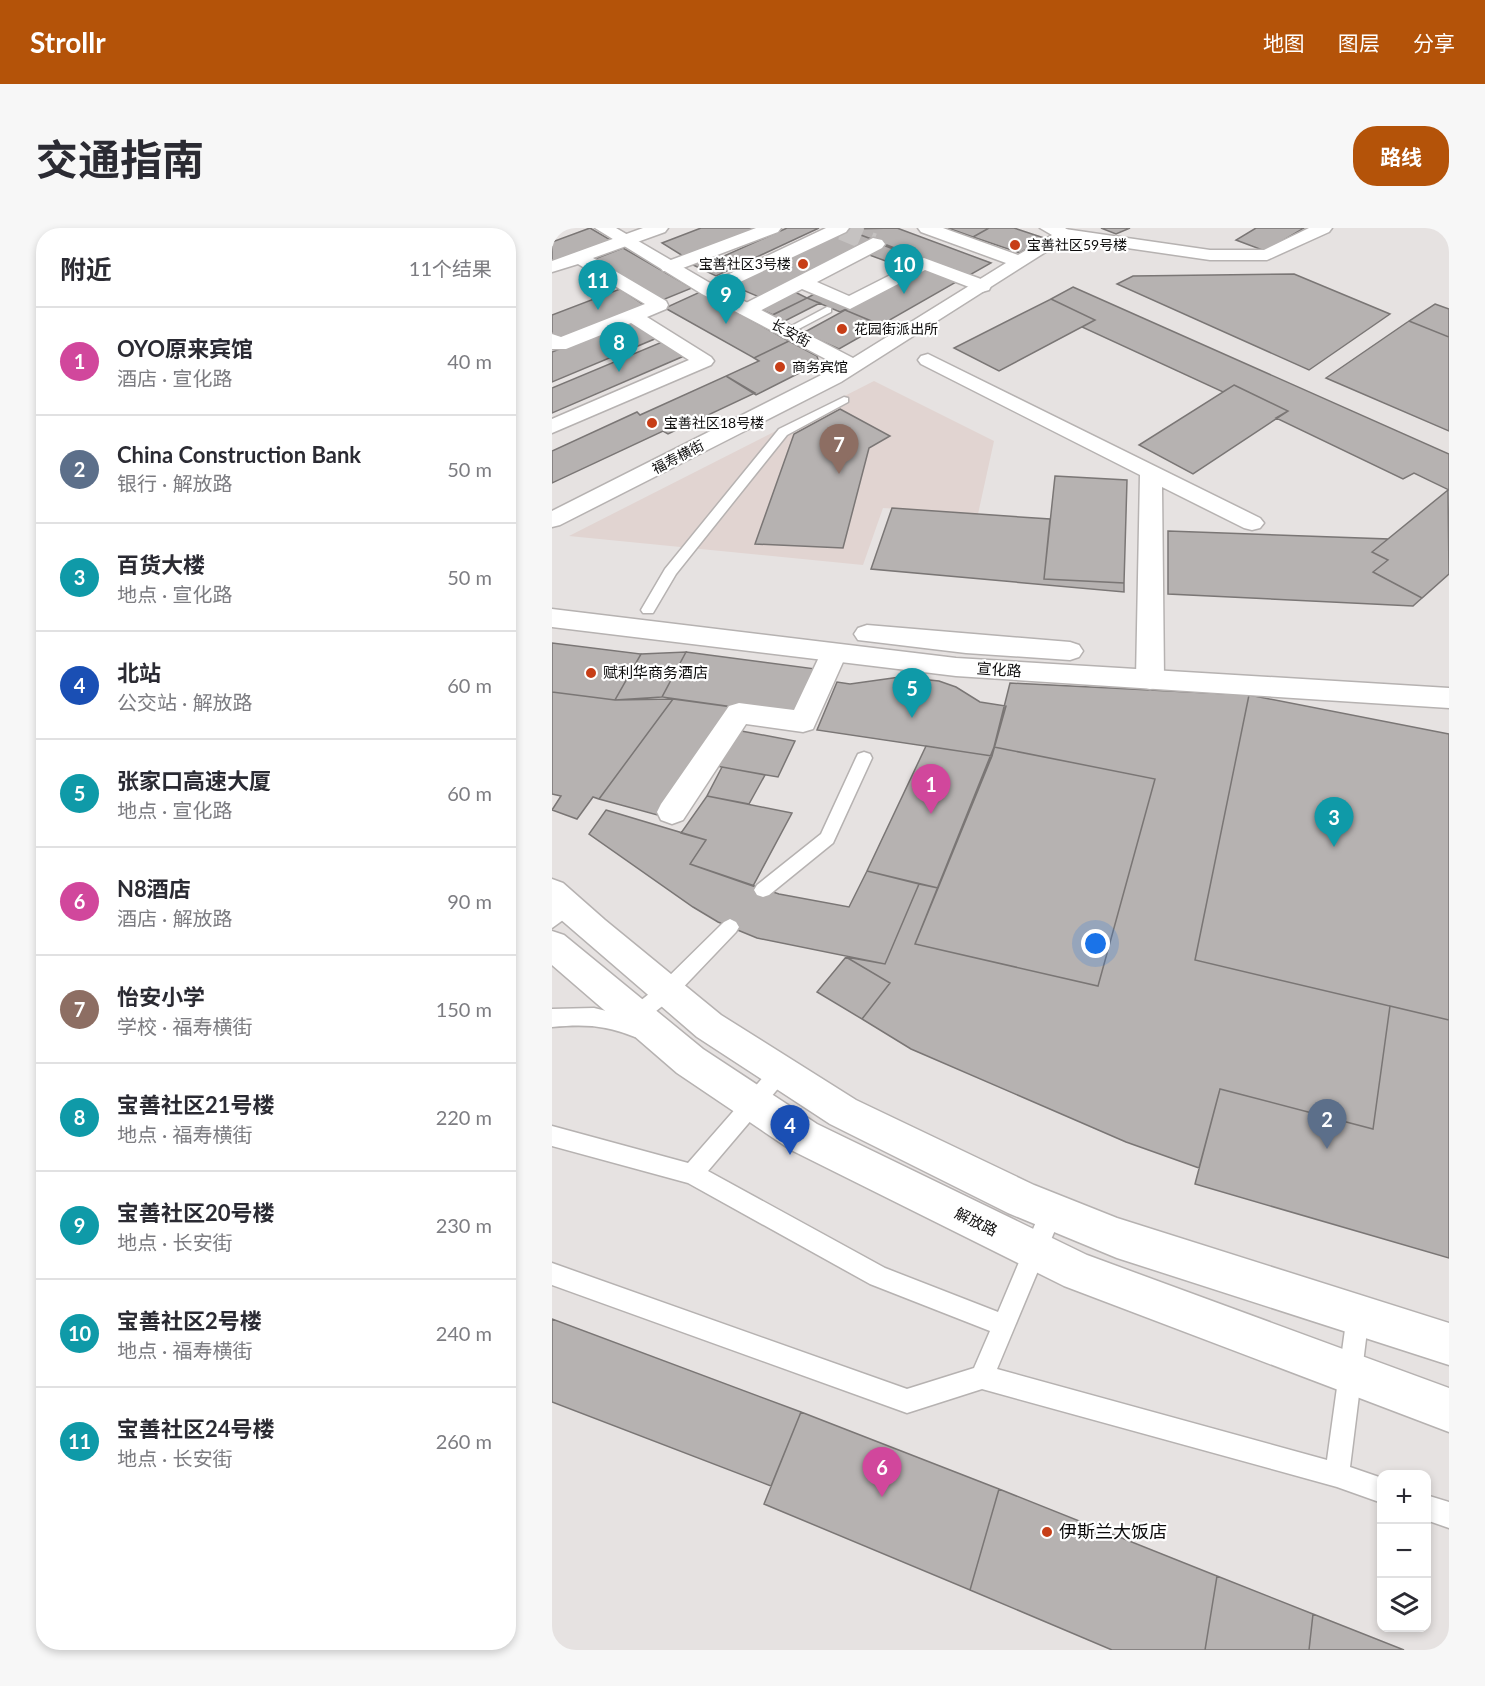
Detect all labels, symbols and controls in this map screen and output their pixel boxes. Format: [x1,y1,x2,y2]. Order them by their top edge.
text: Strollr [30,25,106,59]
text: 地图 [1263,30,1305,55]
text: 图层 [1338,30,1380,55]
text: 分享 [1413,30,1455,55]
button: 路线 [1353,126,1449,186]
text: 交通指南 [36,134,204,184]
place label: 宝善社区59号楼 [1027,236,1127,253]
marker: 宝善社区59号楼 [1008,238,1022,252]
pin: 10 [884,244,924,294]
text: 附近 [60,253,112,285]
place label: 宝善社区3号楼 [699,255,791,272]
text: 11个结果 [409,256,492,280]
marker: 宝善社区3号楼 [796,257,810,271]
pin: 11 [578,260,618,310]
pin: 9 [706,274,746,324]
street label: 长安街 [769,315,814,350]
place label: 花园街派出所 [854,320,938,337]
pin: 8 [600,322,638,372]
marker: 花园街派出所 [835,322,849,336]
text: OYO原来宾馆 [117,335,253,362]
text: 1 [74,349,85,373]
text: 40 m [447,349,492,373]
place label: 商务宾馆 [792,358,848,375]
marker: 商务宾馆 [773,360,787,374]
text: 酒店 · 宣化路 [117,366,232,390]
place label: 宝善社区18号楼 [664,414,764,431]
marker: 宝善社区18号楼 [645,416,659,430]
pin: 7 [820,424,858,474]
street label: 福寿横街 [649,436,707,477]
text: China Construction Bank [117,441,361,468]
text: 2 [74,457,85,481]
text: 50 m [447,457,492,481]
text: 银行 · 解放路 [117,471,232,495]
text: 百货大楼 [117,551,205,578]
text: 3 [74,565,85,589]
text: 50 m [447,565,492,589]
text: 地点 · 宣化路 [117,582,232,606]
street label: 宣化路 [976,658,1022,680]
text: 北站 [117,659,161,686]
place label: 赋利华商务酒店 [603,663,708,681]
marker: 赋利华商务酒店 [584,666,598,680]
pin: 5 [892,668,932,718]
text: 4 [74,673,85,697]
text: 60 m [447,673,492,697]
text: 公交站 · 解放路 [117,690,252,714]
pin: 1 [912,764,950,814]
text: 张家口高速大厦 [117,767,271,794]
text: 5 [74,781,85,805]
text: 60 m [447,781,492,805]
text: 地点 · 宣化路 [117,798,232,822]
pin: 3 [1314,798,1354,847]
text: N8酒店 [117,875,191,902]
text: 6 [74,889,85,913]
text: 90 m [447,889,492,913]
text: 酒店 · 解放路 [117,906,232,930]
your location [1081,929,1110,958]
text: 怡安小学 [117,983,205,1010]
text: 7 [74,997,85,1021]
text: 150 m [436,997,492,1021]
text: 学校 · 福寿横街 [117,1014,252,1038]
text: 宝善社区21号楼 [117,1091,275,1118]
pin: 2 [1308,1100,1346,1149]
text: 8 [74,1105,85,1129]
text: 220 m [436,1105,492,1129]
pin: 4 [770,1106,810,1155]
text: 地点 · 福寿横街 [117,1122,252,1146]
text: 宝善社区20号楼 [117,1199,275,1226]
street label: 解放路 [952,1203,1001,1239]
text: 9 [74,1213,85,1237]
text: 230 m [436,1213,492,1237]
text: 地点 · 长安街 [117,1230,232,1254]
text: 宝善社区2号楼 [117,1307,262,1334]
text: 10 [68,1321,91,1345]
text: 240 m [436,1321,492,1345]
text: 地点 · 福寿横街 [117,1338,252,1362]
text: 宝善社区24号楼 [117,1415,275,1442]
text: 11 [68,1429,91,1453]
text: 260 m [436,1429,492,1453]
text: 地点 · 长安街 [117,1446,232,1470]
pin: 6 [862,1448,902,1497]
map controls [1377,1470,1431,1632]
button: + [1377,1470,1431,1524]
place label: 伊斯兰大饭店 [1059,1520,1167,1542]
button: − [1377,1524,1431,1578]
marker: 伊斯兰大饭店 [1040,1525,1054,1539]
button: layers [1377,1578,1431,1632]

